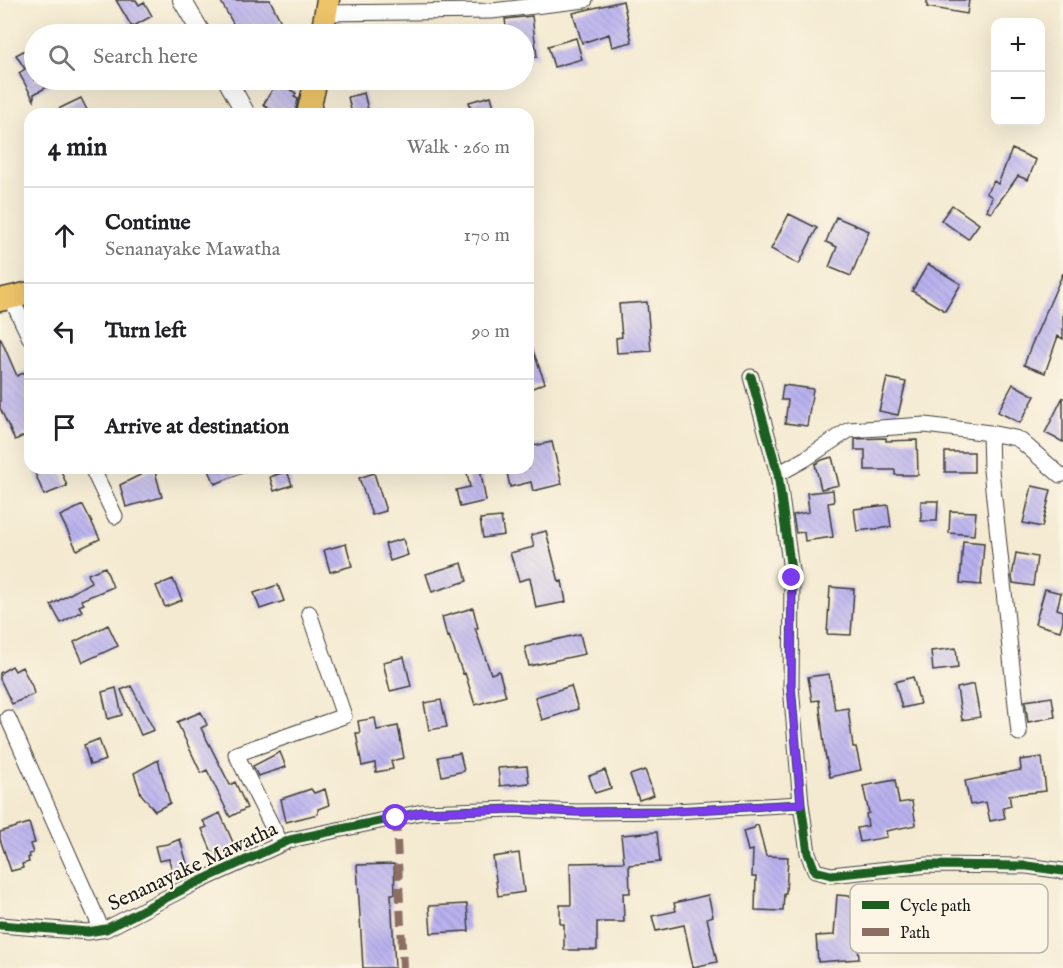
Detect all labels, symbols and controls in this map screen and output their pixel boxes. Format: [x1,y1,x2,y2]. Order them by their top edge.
map controls [991,18,1045,126]
button: + [991,18,1045,72]
search box [24,24,534,90]
icon: search [45,41,78,74]
text: Search here [93,43,198,71]
button: − [991,72,1045,126]
text: 4 min [48,131,107,164]
text: Walk · 260 m [407,135,510,160]
text: Continue [105,209,191,237]
icon: ahead [48,219,81,252]
text: 170 m [464,223,510,248]
text: Senanayake Mawatha [105,237,280,262]
icon: left [48,315,81,348]
text: Turn left [105,317,187,345]
text: 90 m [472,319,510,344]
icon: arrive [48,411,81,444]
text: Arrive at destination [105,413,289,441]
route end [778,564,804,590]
route start [382,804,408,830]
street label: Senanayake Mawatha [104,815,283,918]
legend [850,884,1048,953]
text: Cycle path [900,897,971,917]
text: Path [900,924,931,944]

